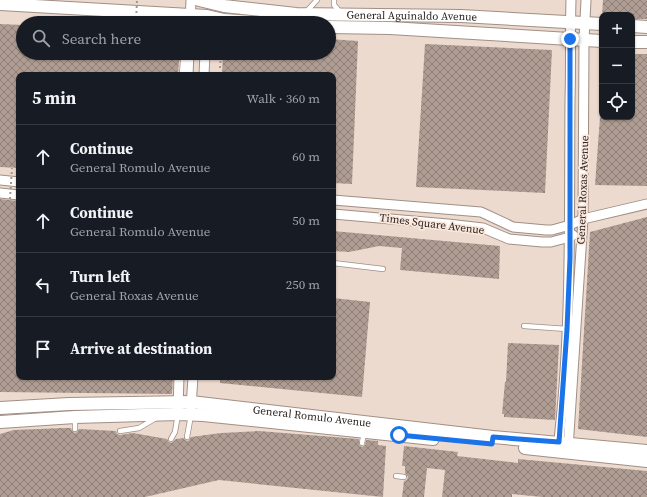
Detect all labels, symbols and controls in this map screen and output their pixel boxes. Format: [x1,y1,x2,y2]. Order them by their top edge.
street label: General Aguinaldo Avenue [346,7,478,24]
map controls [599,12,635,120]
button: + [599,12,635,48]
search box [16,16,336,60]
icon: search [30,27,52,49]
text: Search here [62,28,141,49]
route end [561,30,579,48]
button: − [599,48,635,84]
button: locate [599,84,635,120]
text: 5 min [32,86,76,110]
text: Walk · 360 m [247,90,320,107]
street label: General Roxas Avenue [574,135,592,245]
text: Continue [70,138,133,159]
icon: ahead [32,146,54,168]
text: 60 m [292,148,320,165]
text: General Romulo Avenue [70,159,210,176]
text: Continue [70,202,133,223]
icon: ahead [32,210,54,232]
street label: Times Square Avenue [379,210,486,238]
text: 50 m [292,212,320,229]
text: General Romulo Avenue [70,223,210,240]
text: Turn left [70,266,130,287]
icon: left [32,274,54,296]
text: 250 m [286,276,320,293]
text: General Roxas Avenue [70,287,199,304]
icon: arrive [32,338,54,360]
text: Arrive at destination [70,338,212,359]
street label: General Romulo Avenue [252,402,372,430]
route start [390,426,408,444]

